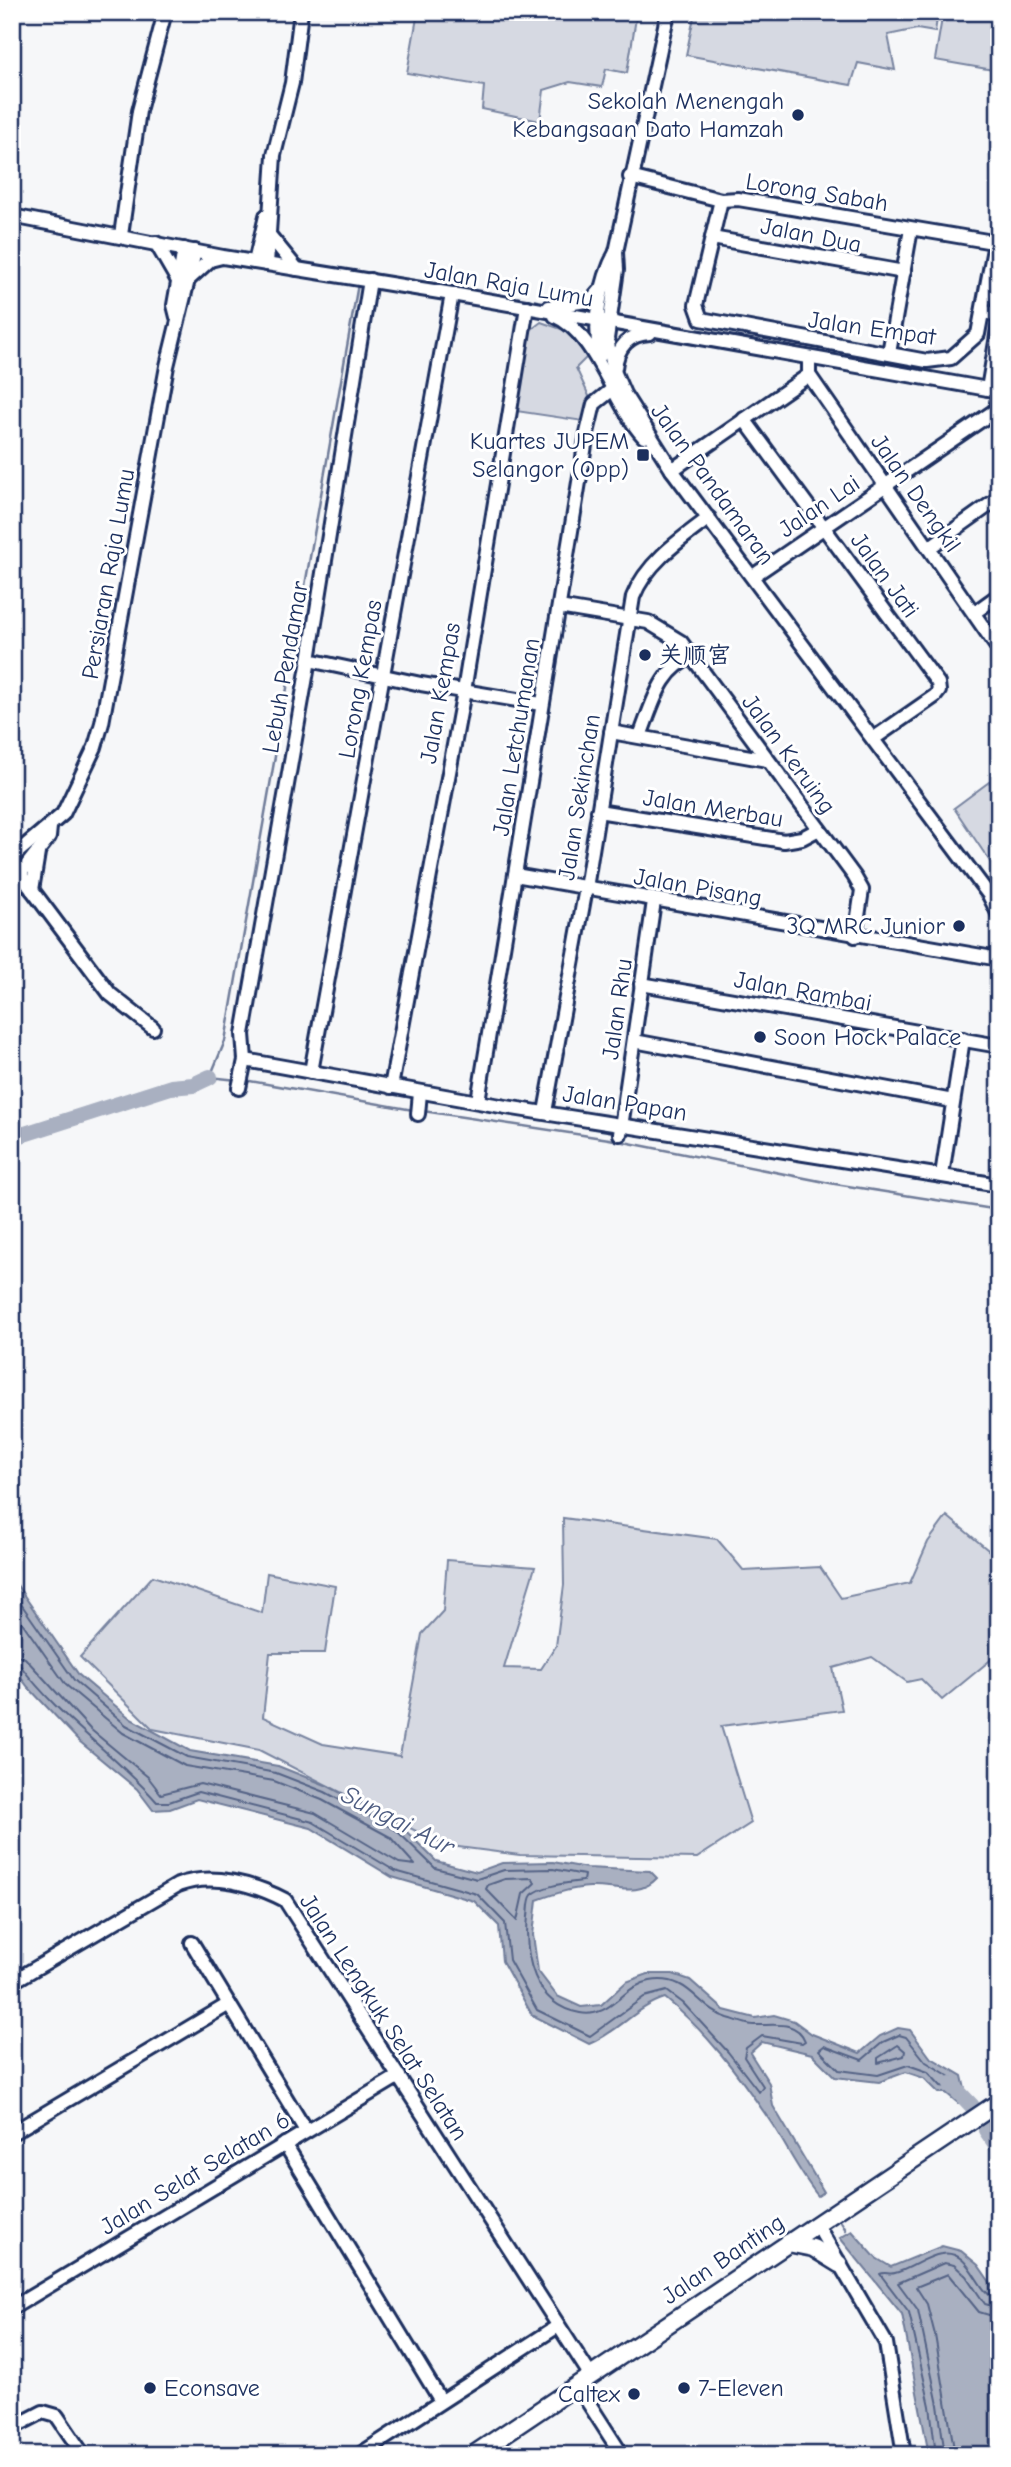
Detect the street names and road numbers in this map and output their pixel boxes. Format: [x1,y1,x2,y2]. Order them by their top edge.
street label: Lorong Sabah [744,167,890,217]
street label: Jalan Dua [758,212,864,258]
street label: Jalan Raja Lumu [422,255,596,313]
street label: Jalan Empat [806,305,939,351]
street label: Jalan Pandamaran [645,398,781,570]
street label: Jalan Dengkil [865,429,967,557]
street label: Persiaran Raja Lumu [76,467,140,681]
street label: Jalan Lai [773,469,865,543]
street label: Jalan Jati [845,527,925,623]
street label: Lebuh Pendamar [256,578,314,755]
street label: Lorong Kempas [332,598,388,760]
street label: Jalan Kempas [414,620,466,766]
street label: Jalan Letchumanan [487,636,545,838]
street label: Jalan Keruing [736,689,842,819]
street label: Jalan Sekinchan [552,712,606,882]
street label: Jalan Merbau [641,783,785,833]
street label: Jalan Pisang [632,862,764,912]
street label: Jalan Rhu [596,957,638,1061]
street label: Jalan Rambai [732,965,874,1017]
street label: Jalan Papan [561,1079,689,1127]
street label: Jalan Lengkuk Selat Selatan [294,1889,474,2145]
street label: Jalan Selat Selatan 6 [95,2105,295,2241]
street label: Jalan Banting [657,2208,789,2310]

